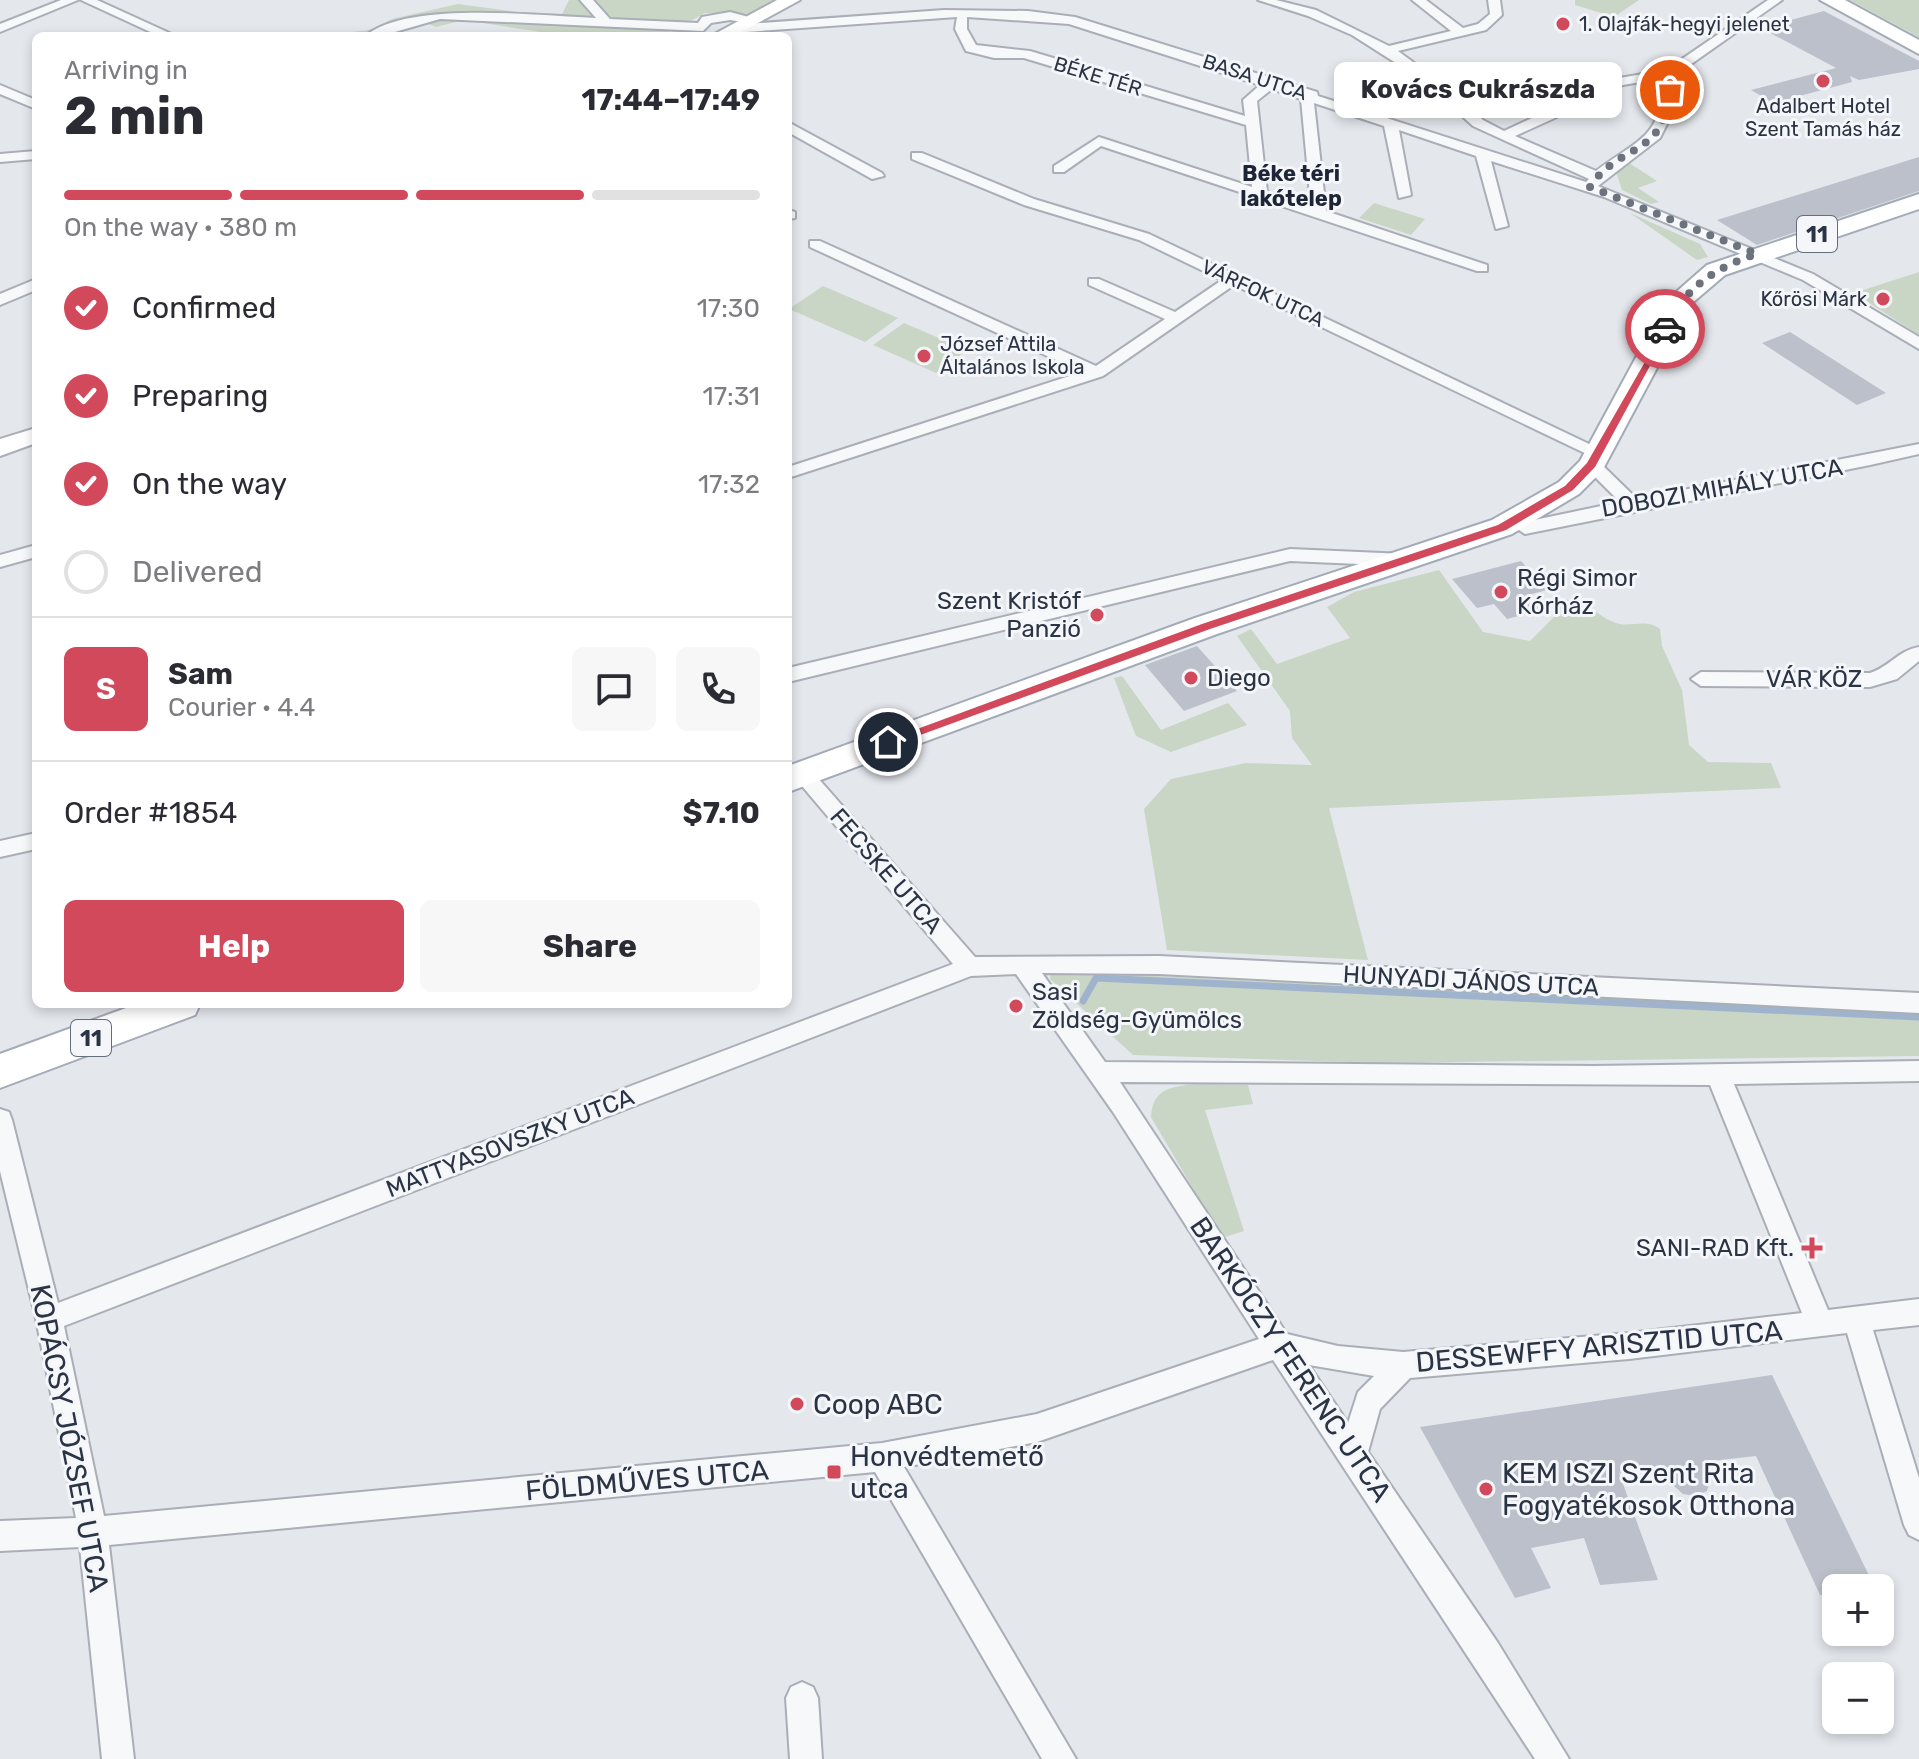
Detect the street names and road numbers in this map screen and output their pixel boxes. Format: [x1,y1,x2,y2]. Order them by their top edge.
street label: BASA UTCA [1200,49,1310,105]
street label: BÉKE TÉR [1051,51,1145,101]
road number: 11 [1797,216,1837,252]
street label: VÁRFOK UTCA [1198,254,1328,332]
street label: DOBOZI MIHÁLY UTCA [1599,453,1845,523]
street label: VÁR KÖZ [1766,665,1862,693]
street label: FECSKE UTCA [824,803,948,939]
street label: HUNYADI JÁNOS UTCA [1342,960,1600,1002]
road number: 11 [71,1020,111,1056]
street label: MATTYASOVSZKY UTCA [382,1083,638,1203]
street label: BARKÓCZY FERENC UTCA [1183,1211,1398,1508]
street label: KOPÁCSY JÓZSEF UTCA [23,1281,116,1595]
street label: DESSEWFFY ARISZTID UTCA [1414,1314,1784,1379]
street label: FÖLDMŰVES UTCA [524,1453,770,1508]

